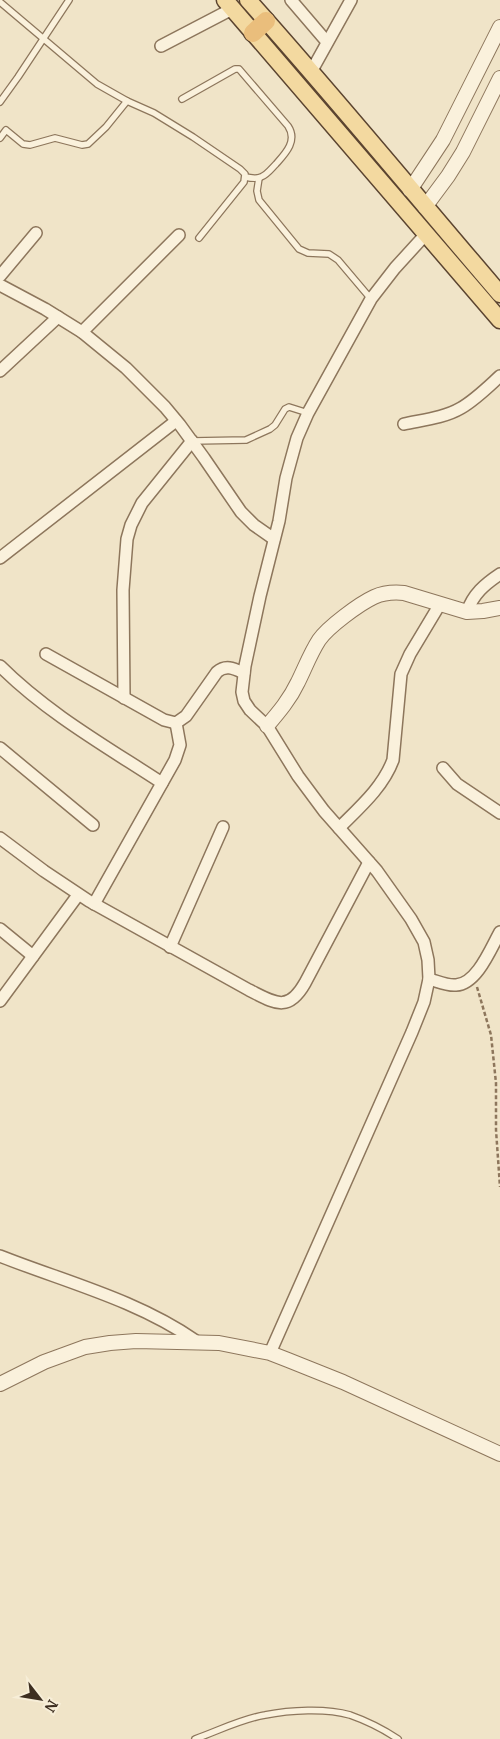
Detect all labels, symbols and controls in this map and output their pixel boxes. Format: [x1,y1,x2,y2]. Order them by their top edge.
north arrow [15,1674,65,1724]
text: N [41,1696,62,1715]

